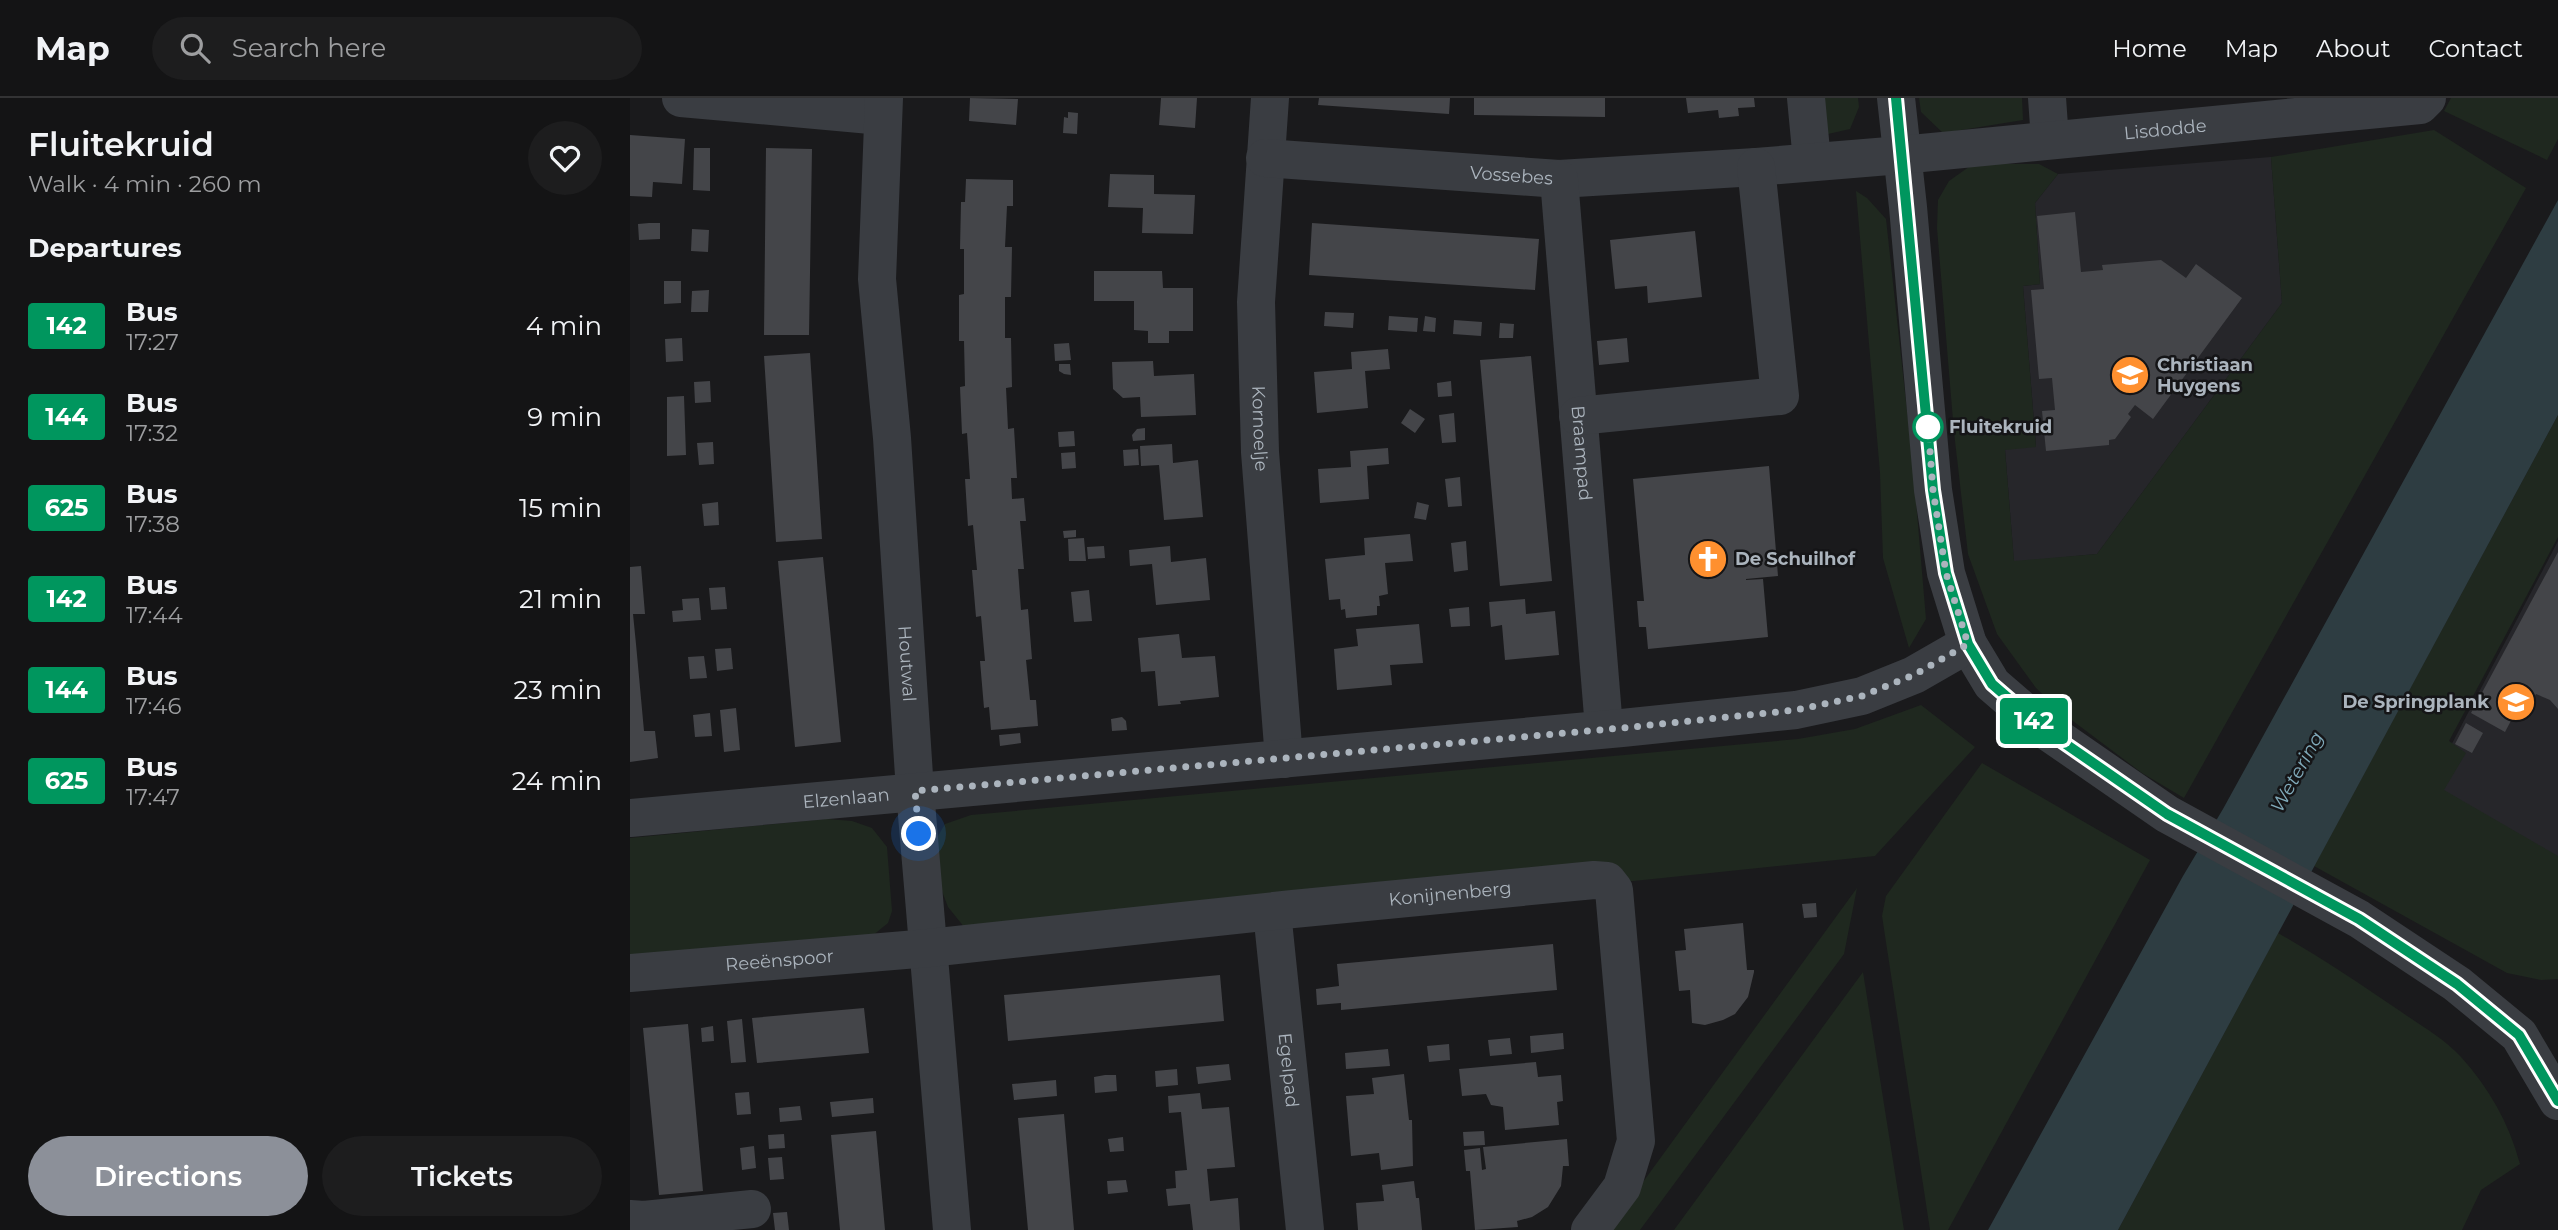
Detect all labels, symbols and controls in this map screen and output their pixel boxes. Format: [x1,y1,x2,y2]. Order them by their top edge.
search box [152,17,642,80]
text: Map [35,28,110,68]
icon: search [176,29,214,67]
text: Search here [232,32,386,64]
text: Home [2112,34,2187,63]
text: Map [2225,34,2278,63]
text: About [2316,34,2390,63]
text: Contact [2428,34,2523,63]
street label: Lisdodde [2123,115,2208,144]
button: heart [528,121,602,195]
text: Fluitekruid [28,124,214,164]
street label: Vossebes [1469,162,1554,190]
text: Walk · 4 min · 260 m [28,170,262,198]
text: Departures [28,232,182,264]
text: Bus [126,296,178,328]
text: 4 min [526,310,602,342]
text: 142 [46,311,87,340]
text: 17:27 [126,328,179,356]
school or university icon: Christiaan Huygens [2109,354,2151,396]
place label: Christiaan Huygens [2157,354,2253,397]
street label: Kornoelje [1247,385,1272,472]
text: Bus [126,387,178,419]
text: 9 min [527,401,602,433]
text: 144 [45,402,88,431]
street label: Braampad [1567,405,1596,502]
marker: Fluitekruid [1913,412,1943,442]
place label: Fluitekruid [1949,416,2052,438]
text: 17:32 [126,419,178,447]
text: Bus [126,478,178,510]
text: 15 min [519,492,602,524]
text: 625 [45,493,88,522]
text: 17:38 [126,510,180,538]
church icon: De Schuilhof [1687,538,1729,580]
place label: De Schuilhof [1735,548,1856,570]
text: Bus [126,569,178,601]
text: 21 min [519,583,602,615]
text: 142 [46,584,87,613]
text: 17:44 [126,601,183,629]
street label: Houtwal [893,625,920,702]
text: Bus [126,660,178,692]
text: 23 min [514,674,602,706]
text: 144 [45,675,88,704]
school or university icon: De Springplank [2495,681,2537,723]
place label: De Springplank [2342,691,2489,713]
text: 17:46 [126,692,181,720]
line badge: 142 [1994,698,2074,744]
text: 142 [2014,706,2054,735]
water label: Wetering [2266,728,2328,816]
text: Bus [126,751,178,783]
text: 24 min [512,765,602,797]
text: 625 [45,766,88,795]
text: 17:47 [126,783,180,811]
street label: Elzenlaan [802,783,891,813]
your location [901,816,936,851]
street label: Konijnenberg [1388,877,1513,911]
street label: Reeënspoor [724,945,835,976]
street label: Egelpad [1274,1032,1303,1109]
button: Directions [28,1136,308,1216]
button: Tickets [322,1136,602,1216]

